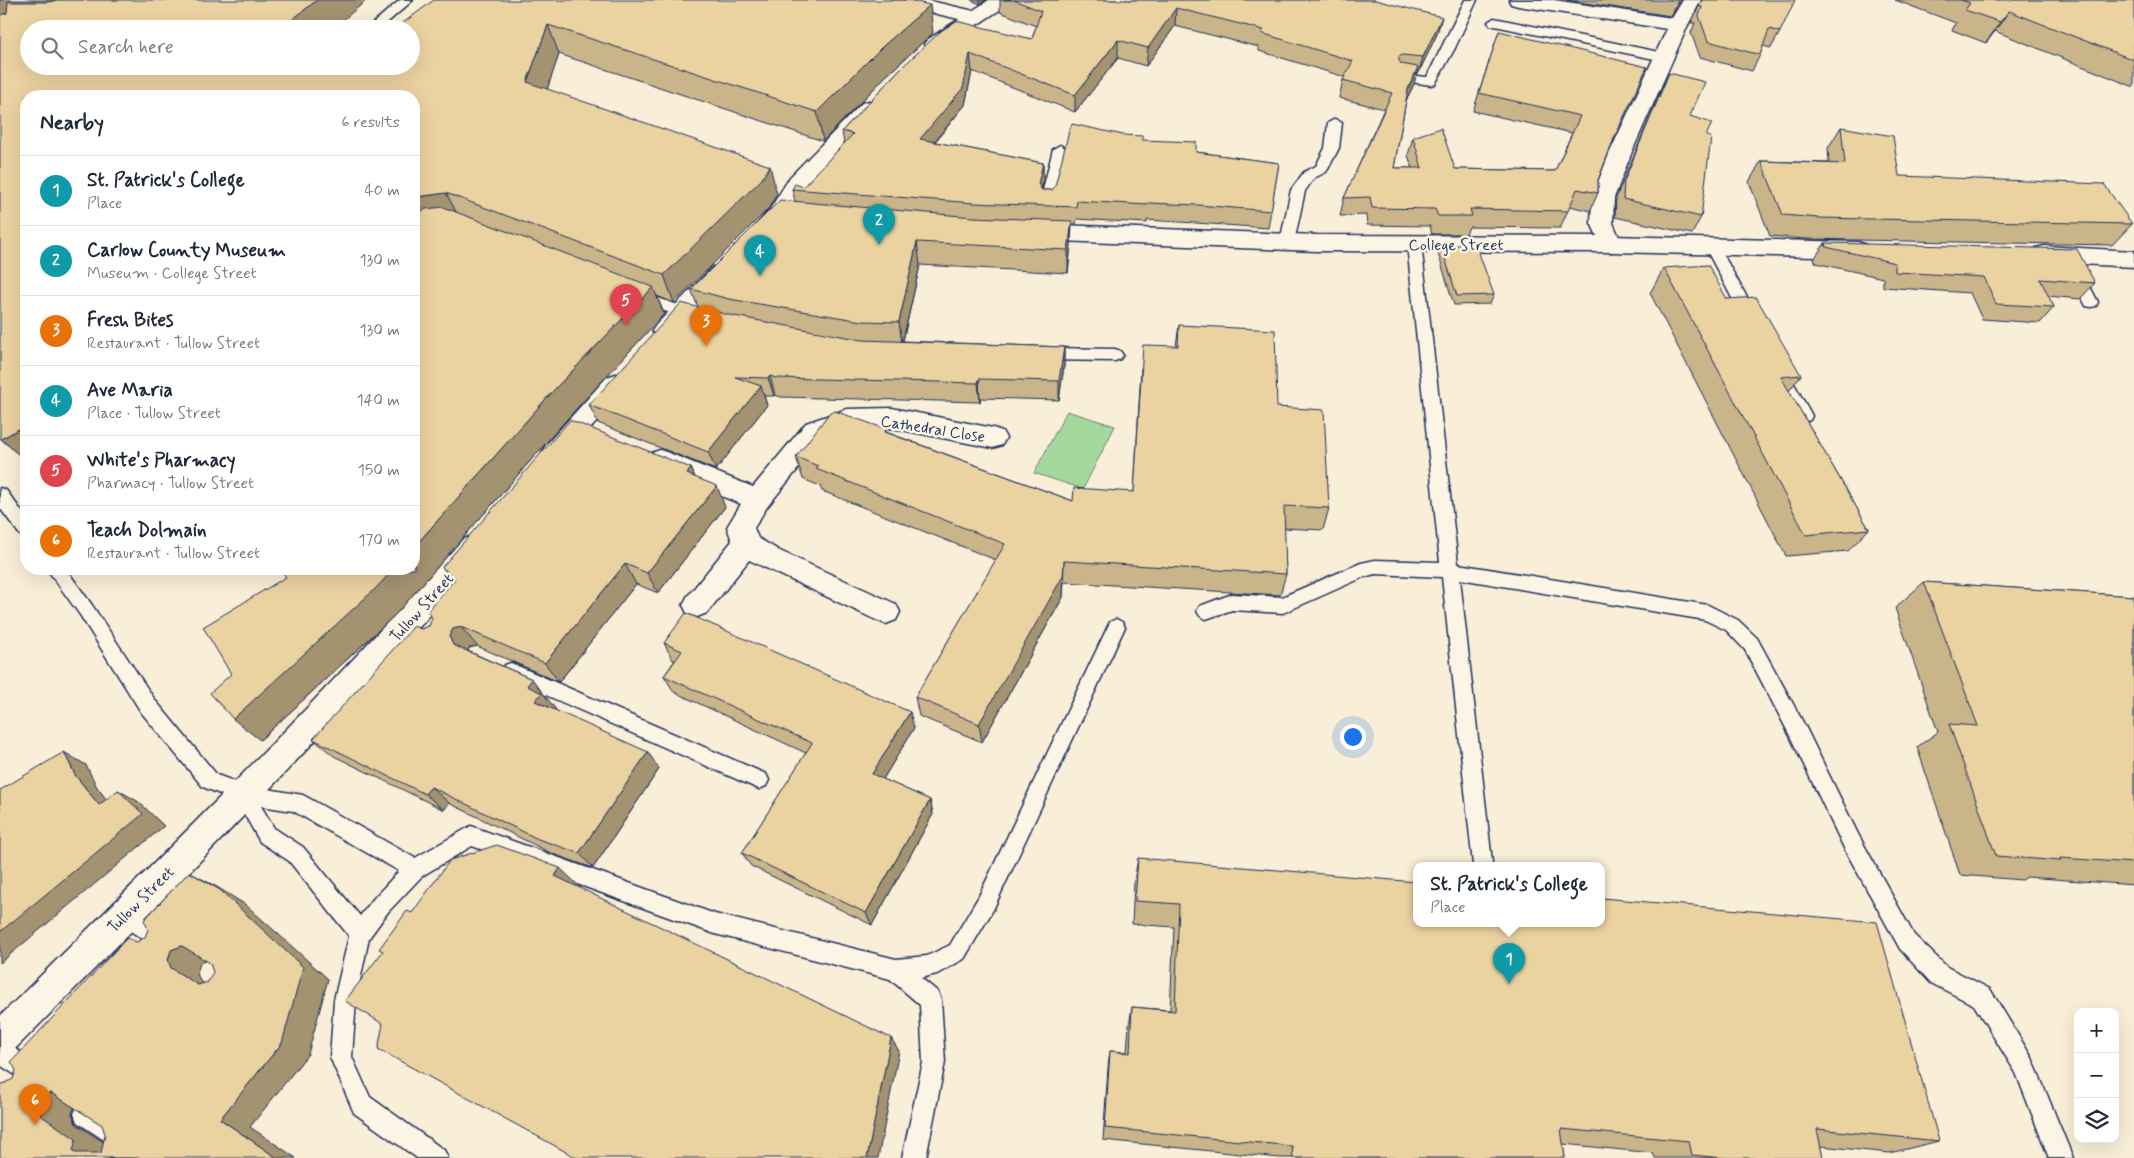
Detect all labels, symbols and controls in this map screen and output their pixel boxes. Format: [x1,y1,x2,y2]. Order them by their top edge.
search box [20,20,420,75]
icon: search [38,34,66,62]
text: Search here [78,35,174,60]
text: Nearby [40,109,104,137]
text: 6 results [341,112,400,133]
text: St. Patrick's College [87,168,245,193]
text: 1 [52,180,60,201]
text: 40 m [364,180,400,201]
text: Place [87,193,122,214]
pin: 2 [863,204,895,245]
pin: 4 [744,235,776,276]
street label: College Street [1409,235,1503,256]
text: Carlow County Museum [87,238,286,263]
text: 2 [52,250,60,271]
text: 130 m [359,250,400,271]
text: Museum · College Street [87,263,256,284]
pin: 5 [610,284,642,325]
pin: 3 [690,305,722,346]
text: Fresh Bites [87,308,174,333]
text: 3 [52,320,60,341]
text: 130 m [359,320,400,341]
text: Restaurant · Tullow Street [87,333,260,354]
text: Ave Maria [87,378,173,403]
text: 4 [51,390,61,411]
text: 140 m [356,390,400,411]
text: Place · Tullow Street [87,403,221,424]
street label: Cathedral Close [879,411,986,448]
text: White's Pharmacy [87,448,236,473]
text: 5 [51,460,61,481]
text: 150 m [358,460,400,481]
text: Pharmacy · Tullow Street [87,473,254,494]
text: Teach Dolmain [87,518,207,543]
text: 6 [52,530,60,551]
text: 170 m [358,530,400,551]
text: Restaurant · Tullow Street [87,543,260,564]
street label: Tullow Street [385,569,459,647]
your location [1340,724,1366,750]
street label: Tullow Street [103,862,179,938]
popup [1413,862,1605,927]
text: St. Patrick's College [1430,872,1588,897]
text: Place [1430,897,1465,918]
pin: 1 [1493,943,1525,984]
map controls [2074,1008,2119,1143]
button: + [2074,1008,2119,1053]
button: − [2074,1053,2119,1098]
pin: 6 [19,1084,51,1125]
button: layers [2074,1098,2119,1143]

